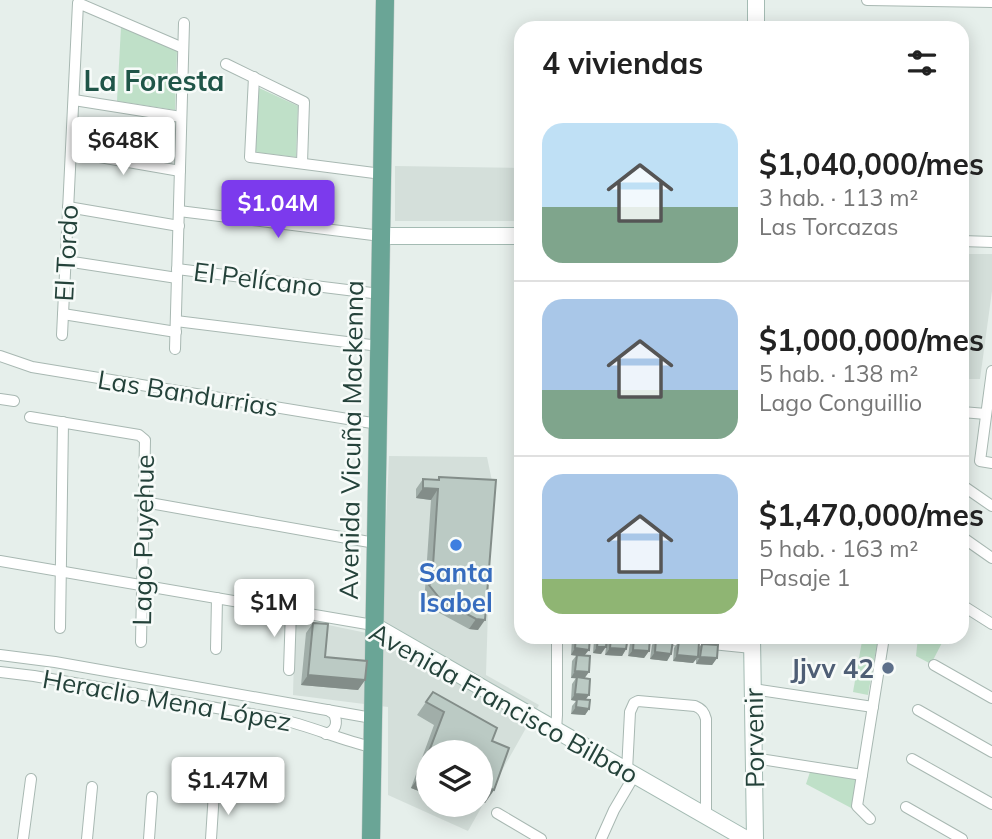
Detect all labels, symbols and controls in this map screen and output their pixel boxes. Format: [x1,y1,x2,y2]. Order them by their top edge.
text: 4 viviendas [542,44,703,82]
icon: filters [903,44,941,82]
district label: La Foresta [84,63,224,98]
pin: $648K [74,118,172,177]
text: $648K [88,125,158,154]
text: $1,040,000/mes [759,145,984,183]
icon: home [598,151,682,235]
pin: $1.04M [221,180,335,240]
text: 3 hab. · 113 m² [759,183,918,212]
text: $1.04M [238,188,318,217]
street label: El Tordo [47,204,85,302]
text: Las Torcazas [759,212,898,241]
street label: El Pelícano [192,255,324,303]
street label: Avenida Vicuña Mackenna [332,280,370,600]
text: $1,000,000/mes [759,321,984,359]
icon: home [598,327,682,411]
text: 5 hab. · 138 m² [759,359,918,388]
street label: Las Bandurrias [95,362,281,424]
text: Lago Conguillio [759,388,922,417]
street label: Lago Puyehue [125,454,161,626]
text: $1,470,000/mes [759,496,984,534]
icon: home [598,502,682,586]
text: 5 hab. · 163 m² [759,534,918,563]
marker: Santa Isabel [448,537,464,553]
place label: Santa Isabel [419,556,493,619]
text: Pasaje 1 [759,563,850,592]
pin: $1M [240,580,308,639]
text: $1M [250,587,298,616]
street label: Avenida Francisco Bilbao [364,615,644,791]
place label: Jjvv 42 [791,652,874,685]
marker: Jjvv 42 [880,660,896,676]
street label: Heraclio Mena López [40,662,294,738]
street label: Porvenir [737,687,771,788]
map controls [416,740,493,817]
button: layers [416,740,493,817]
pin: $1.47M [171,758,285,817]
text: $1.47M [188,765,268,794]

